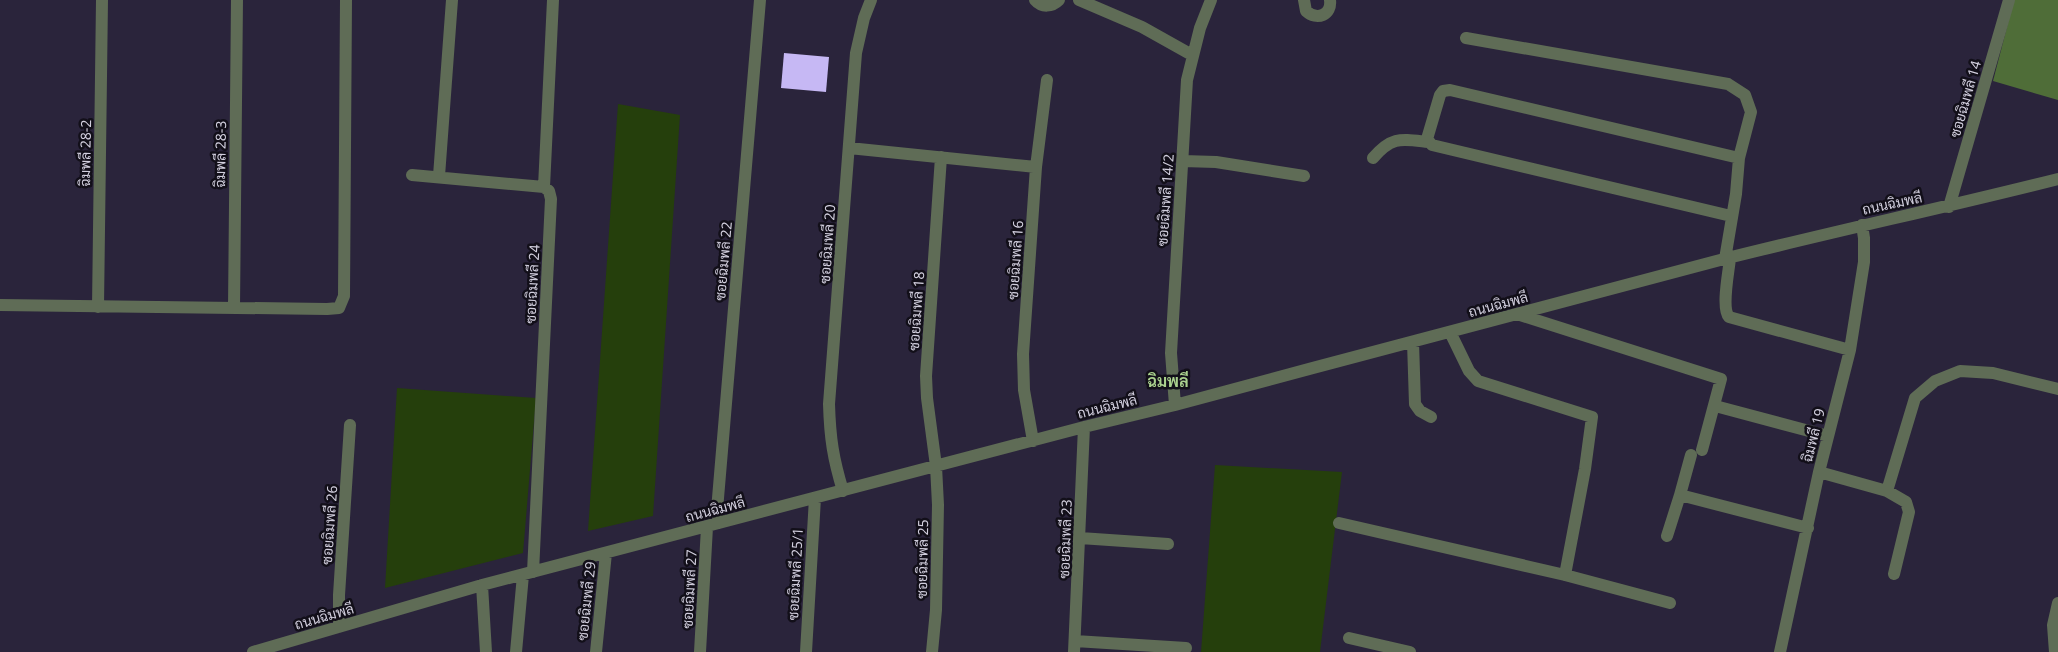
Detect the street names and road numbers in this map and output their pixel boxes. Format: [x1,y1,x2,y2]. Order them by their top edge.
street label: ซอยฉิมพลี 14 [1945,58,1985,140]
street label: ฉิมพลี 28-2 [75,119,95,187]
street label: ฉิมพลี 28-3 [210,120,230,188]
street label: ซอยฉิมพลี 14/2 [1152,153,1178,247]
street label: ถนนฉิมพลี [1860,187,1924,219]
street label: ซอยฉิมพลี 20 [815,204,839,284]
street label: ซอยฉิมพลี 16 [1003,220,1027,300]
street label: ซอยฉิมพลี 22 [710,221,736,301]
street label: ซอยฉิมพลี 24 [520,244,544,324]
street label: ซอยฉิมพลี 18 [904,271,928,351]
street label: ถนนฉิมพลี [1466,287,1530,321]
street label: ถนนฉิมพลี [1075,389,1139,423]
street label: ฉิมพลี 19 [1797,406,1829,464]
street label: ซอยฉิมพลี 26 [317,485,341,565]
street label: ถนนฉิมพลี [683,492,747,526]
street label: ซอยฉิมพลี 23 [1054,499,1076,579]
street label: ซอยฉิมพลี 25 [912,519,932,599]
street label: ซอยฉิมพลี 25/1 [783,527,807,621]
street label: ซอยฉิมพลี 27 [677,549,701,629]
street label: ซอยฉิมพลี 29 [572,561,600,641]
street label: ถนนฉิมพลี [292,598,356,634]

